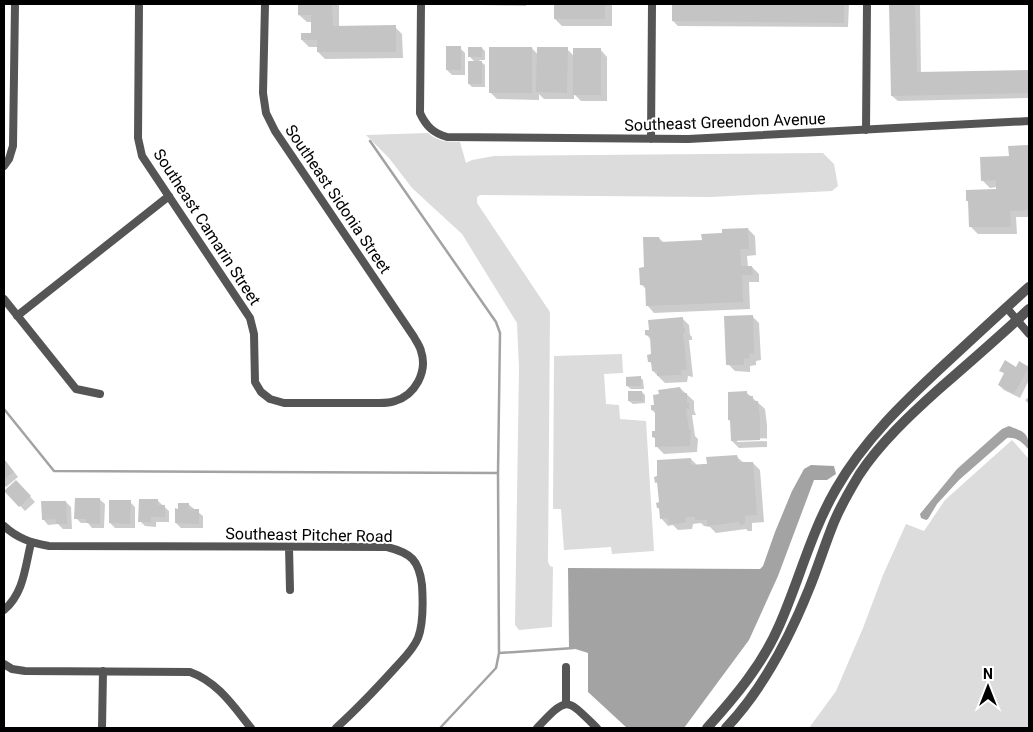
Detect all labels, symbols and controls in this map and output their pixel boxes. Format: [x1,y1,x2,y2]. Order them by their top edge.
street label: Southeast Greendon Avenue [624,109,826,135]
street label: Southeast Sidonia Street [281,121,395,277]
street label: Southeast Camarin Street [149,145,265,309]
street label: Southeast Pitcher Road [225,524,393,546]
north arrow [963,662,1013,712]
text: N [983,666,993,682]

